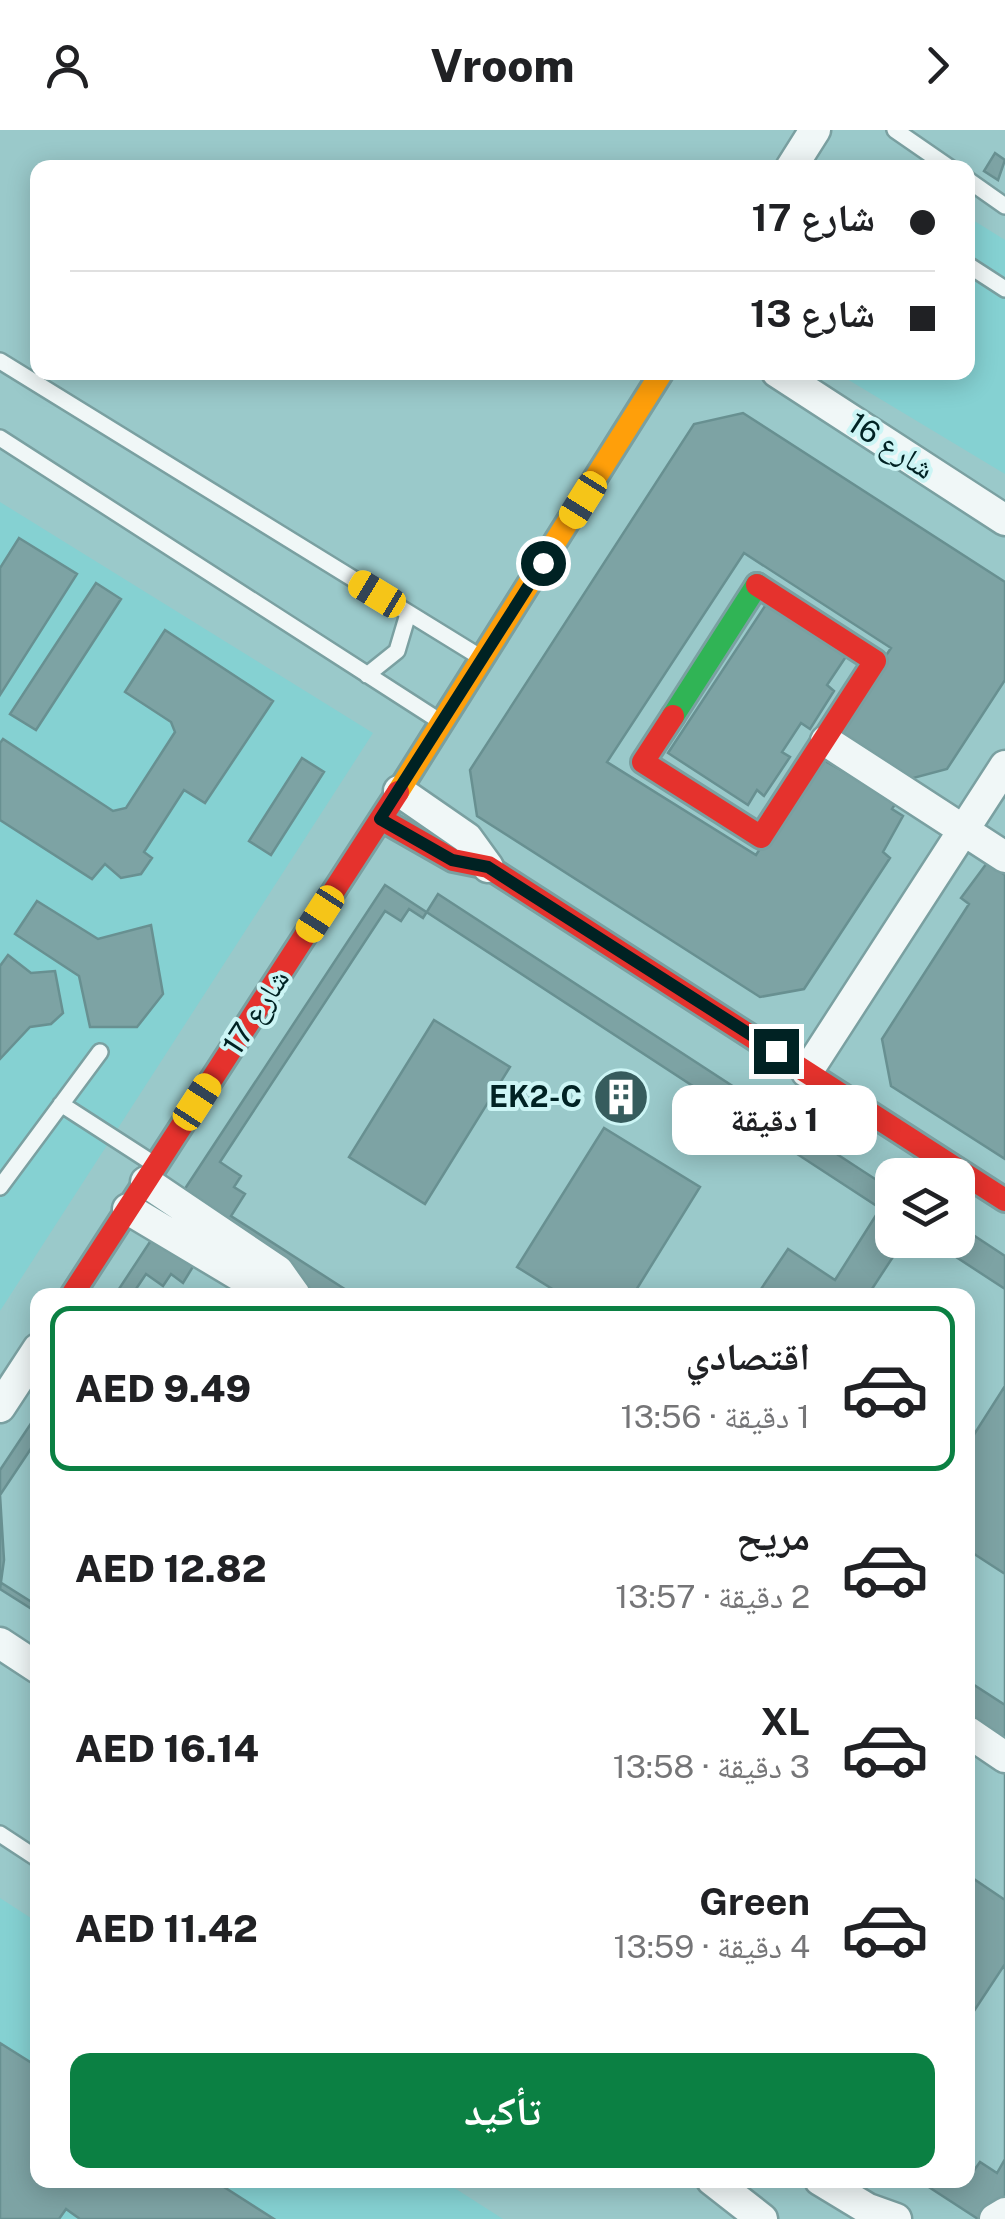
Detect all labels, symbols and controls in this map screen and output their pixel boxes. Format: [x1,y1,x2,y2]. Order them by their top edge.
icon: person [40,38,95,93]
icon: forward [910,38,965,93]
text: Vroom [431,39,574,92]
text: شارع 17 [752,195,875,240]
text: شارع 13 [750,291,875,336]
street label: شارع 16 [841,404,941,488]
car [554,467,612,533]
route start [521,541,566,586]
car [344,566,410,622]
car [291,881,349,947]
street label: شارع 17 [214,962,298,1062]
route end [754,1029,799,1074]
building icon: EK2-C [591,1067,651,1127]
car [168,1069,226,1135]
place label: EK2-C [489,1078,582,1114]
callout: 1 دقيقة [674,1086,878,1156]
text: 1 دقيقة [730,1101,819,1138]
map controls [875,1158,975,1258]
button: layers [875,1158,975,1258]
text: اقتصادي [686,1334,810,1379]
icon: car [840,1344,930,1434]
text: AED 9.49 [75,1366,251,1411]
text: 1 دقيقة · 13:56 [621,1398,810,1435]
text: مريح [736,1514,810,1559]
icon: car [840,1524,930,1614]
text: AED 12.82 [75,1546,267,1591]
text: 2 دقيقة · 13:57 [615,1578,810,1615]
text: XL [761,1699,810,1744]
icon: car [840,1704,930,1794]
text: AED 16.14 [75,1726,259,1771]
text: 3 دقيقة · 13:58 [613,1748,810,1785]
text: Green [699,1879,810,1924]
icon: car [840,1884,930,1974]
text: AED 11.42 [75,1906,258,1951]
text: 4 دقيقة · 13:59 [613,1928,810,1965]
button: تأكيد [70,2053,935,2168]

